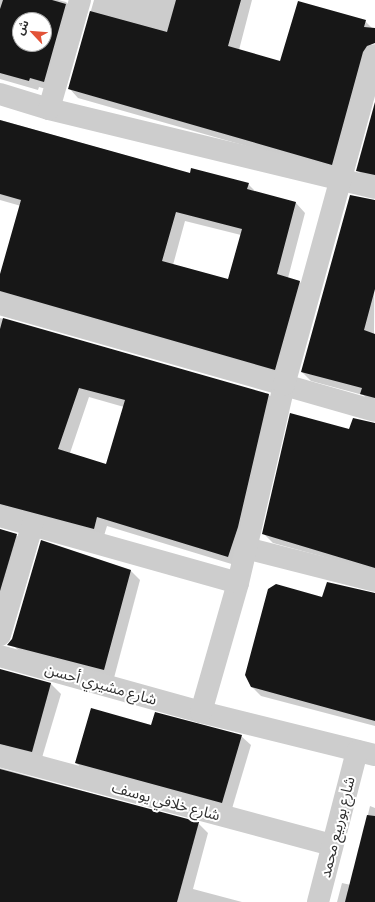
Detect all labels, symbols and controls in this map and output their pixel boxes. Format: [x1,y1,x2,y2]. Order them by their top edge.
north arrow [12,12,52,52]
text: ش [12,17,33,37]
street label: شارع مشيري أحسن [43,659,159,709]
street label: شارع بوربيع محمد [316,775,358,879]
street label: شارع خلافي يوسف [110,778,222,824]

